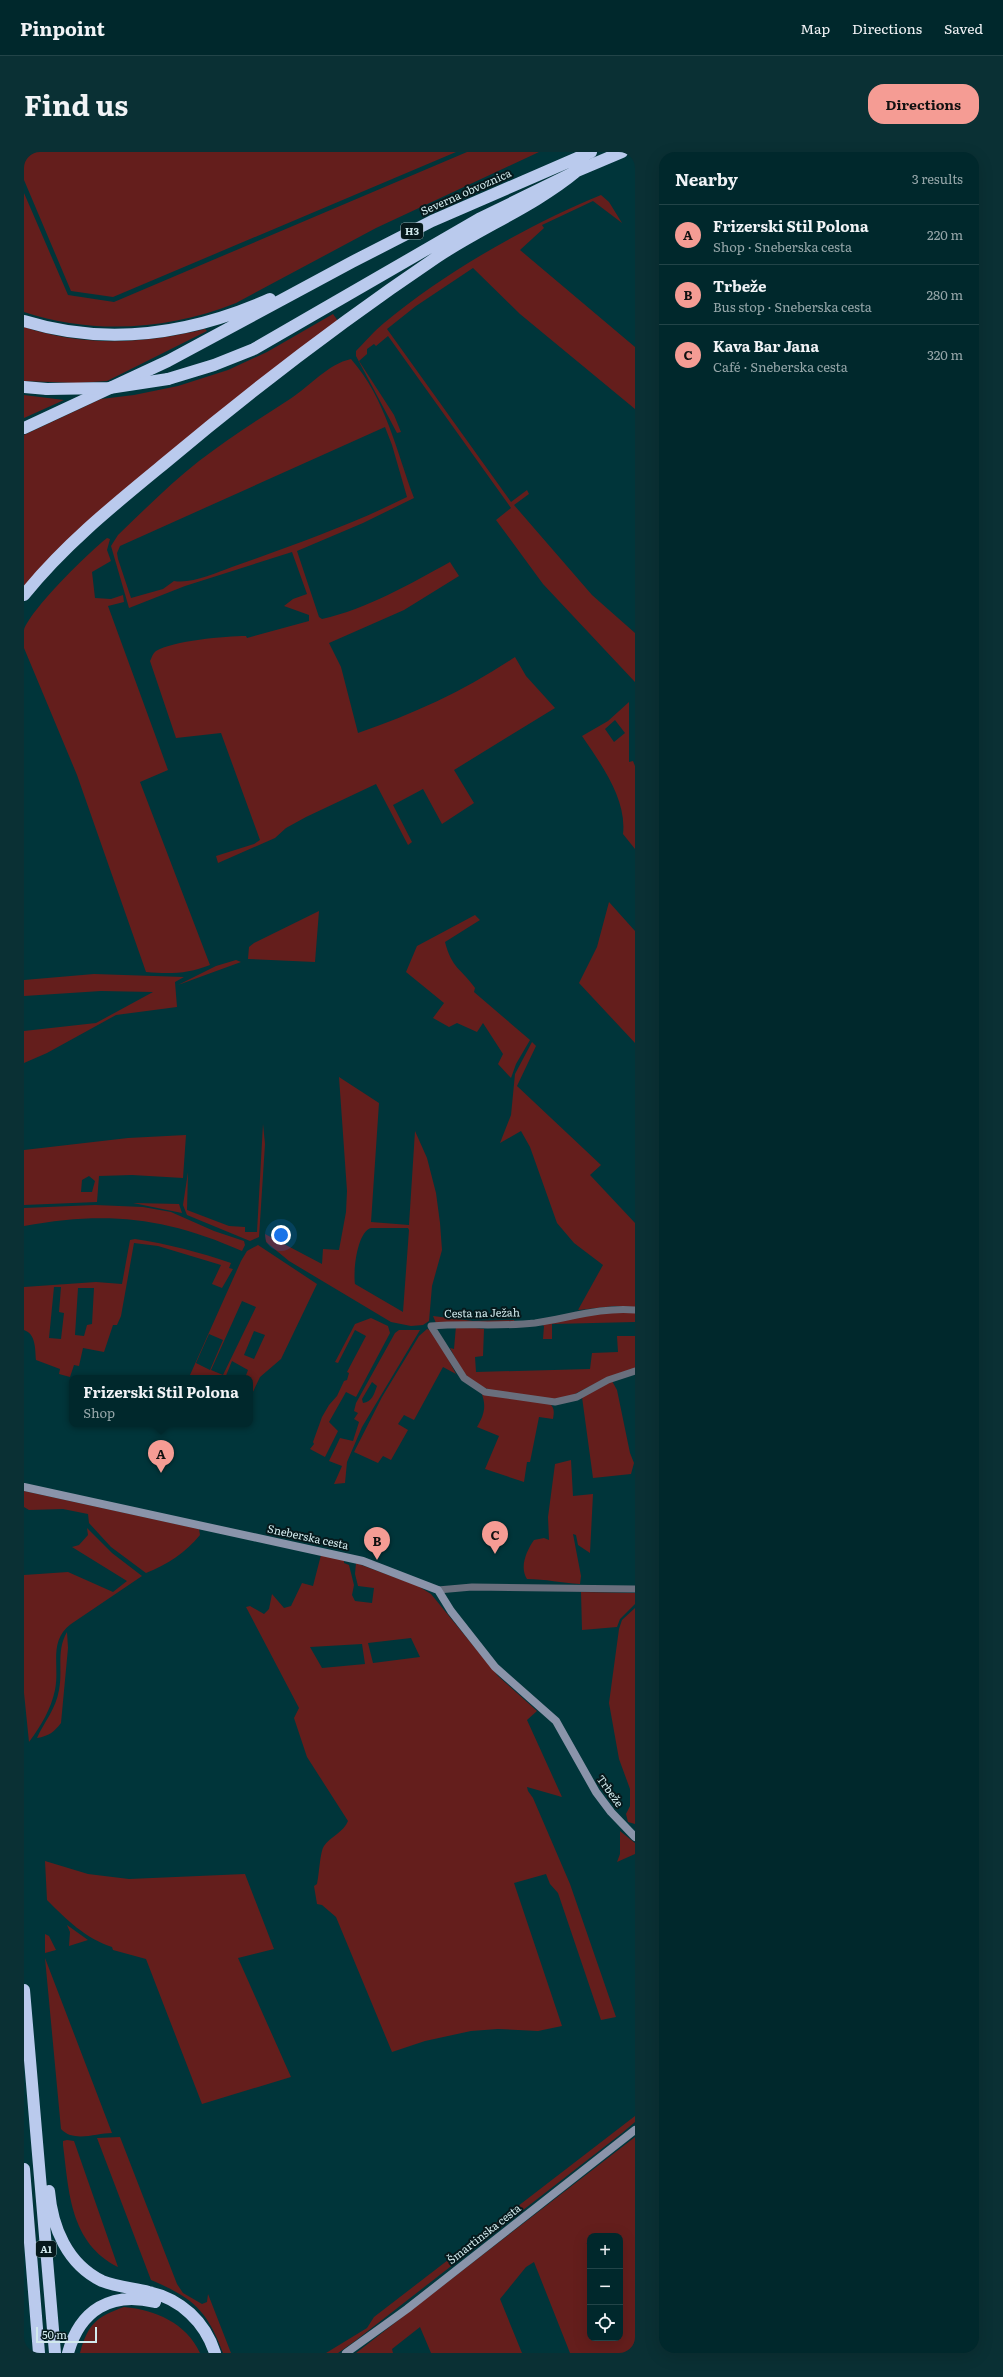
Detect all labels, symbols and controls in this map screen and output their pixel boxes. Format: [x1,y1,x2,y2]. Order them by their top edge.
text: Pinpoint [20,14,105,42]
text: Map [800,18,830,38]
text: Directions [852,18,922,38]
text: Saved [944,18,983,38]
text: Find us [24,83,128,125]
button: Directions [868,84,979,124]
street label: Severna obvoznica [418,164,513,218]
text: Nearby [675,166,738,191]
text: 3 results [912,169,963,188]
text: Frizerski Stil Polona [713,214,869,237]
road number: H3 [401,223,423,239]
text: A [683,225,693,244]
text: 220 m [927,225,963,244]
text: Shop · Sneberska cesta [713,237,852,256]
text: Trbeže [713,274,766,297]
text: B [684,285,692,304]
text: 280 m [927,285,963,304]
text: Bus stop · Sneberska cesta [713,297,872,316]
text: Kava Bar Jana [713,334,819,357]
text: C [683,345,693,364]
text: 320 m [927,345,963,364]
text: Café · Sneberska cesta [713,357,848,376]
your location [271,1225,291,1245]
street label: Cesta na Ježah [444,1303,520,1321]
popup [69,1375,253,1427]
text: Frizerski Stil Polona [83,1380,239,1403]
text: Shop [83,1403,115,1422]
pin: A [148,1440,174,1473]
street label: Sneberska cesta [266,1520,350,1552]
pin: C [482,1521,508,1554]
pin: B [364,1527,390,1560]
street label: Trbeže [594,1771,628,1810]
street label: Šmartinska cesta [443,2199,524,2267]
map controls [587,2233,623,2341]
button: + [587,2233,623,2269]
road number: A1 [36,2241,56,2257]
button: − [587,2269,623,2305]
button: locate [587,2305,623,2341]
scale bar [36,2325,97,2344]
text: 50 m [42,2326,67,2342]

